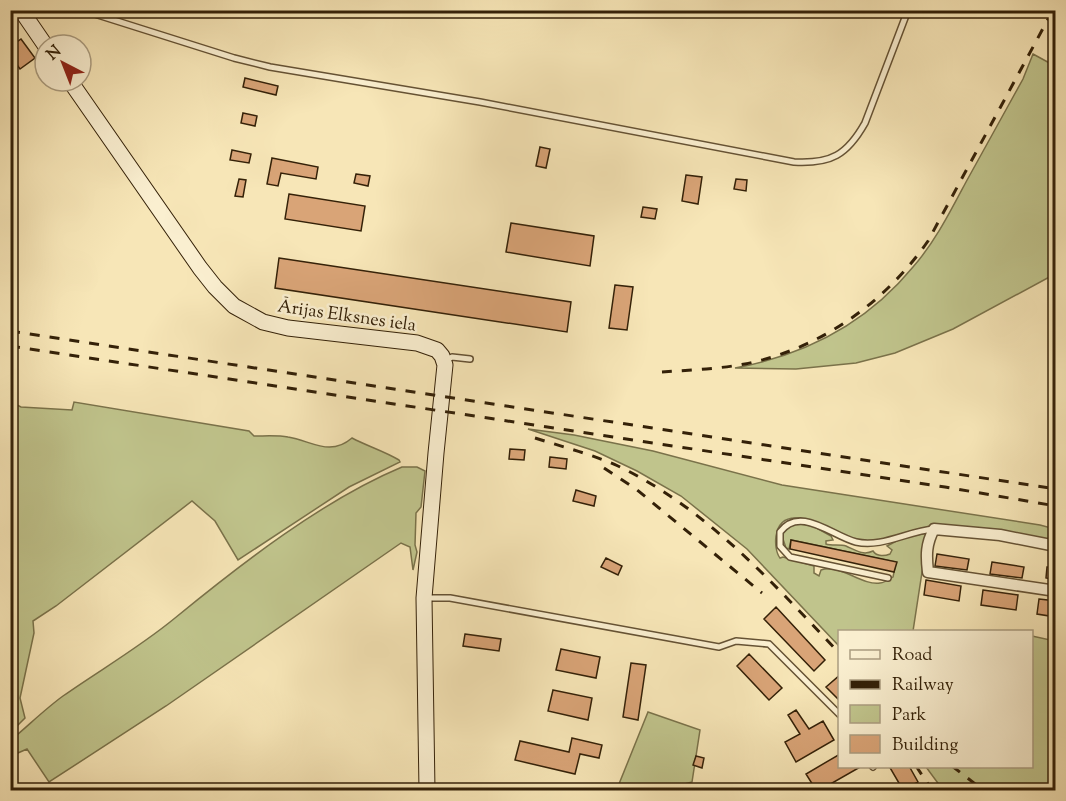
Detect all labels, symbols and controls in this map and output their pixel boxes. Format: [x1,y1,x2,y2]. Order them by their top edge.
north arrow [33,33,93,93]
text: N [42,41,67,67]
street label: Ārijas Elksnes iela [276,294,418,340]
legend [838,630,1033,768]
text: Road [892,643,932,669]
text: Railway [892,673,954,699]
text: Park [892,703,927,729]
text: Building [892,733,958,759]

